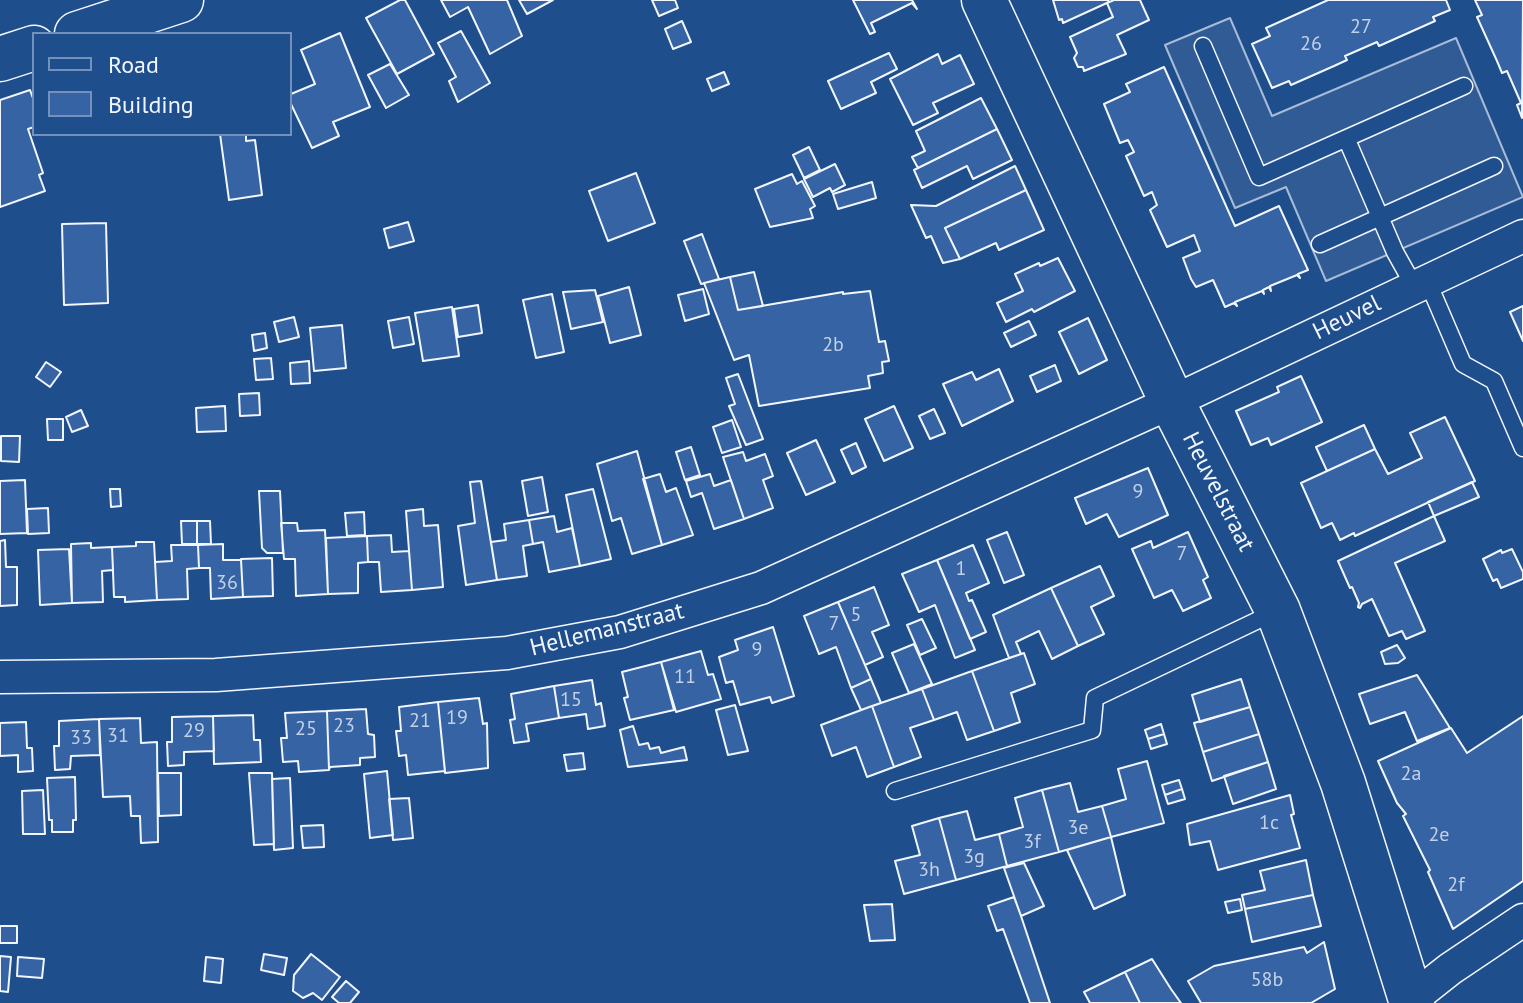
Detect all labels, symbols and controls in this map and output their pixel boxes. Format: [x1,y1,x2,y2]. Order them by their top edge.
house number: 27 [1350,15,1372,39]
legend [32,32,292,136]
house number: 26 [1300,32,1322,56]
text: Road [108,49,159,80]
text: Building [108,89,194,120]
street label: Heuvel [1308,289,1386,347]
house number: 2b [822,333,844,357]
street label: Heuvelstraat [1176,428,1260,556]
house number: 9 [1133,480,1143,504]
house number: 7 [1177,542,1187,566]
house number: 1 [956,557,966,581]
house number: 36 [216,571,238,595]
street label: Hellemanstraat [527,597,687,663]
house number: 5 [851,603,861,627]
house number: 7 [829,612,839,636]
house number: 9 [752,638,762,662]
house number: 11 [674,665,696,689]
house number: 15 [560,688,582,712]
house number: 19 [446,706,468,730]
house number: 21 [409,709,431,733]
house number: 23 [333,714,355,738]
house number: 25 [295,717,317,741]
house number: 29 [183,719,205,743]
house number: 31 [107,724,129,748]
house number: 33 [70,726,92,750]
house number: 2a [1401,762,1421,786]
house number: 1c [1259,811,1279,835]
house number: 3e [1067,816,1089,840]
house number: 2e [1428,823,1450,847]
house number: 3f [1023,830,1041,854]
house number: 3g [963,845,985,869]
house number: 3h [918,858,940,882]
house number: 2f [1447,873,1465,897]
house number: 58b [1251,968,1283,992]

